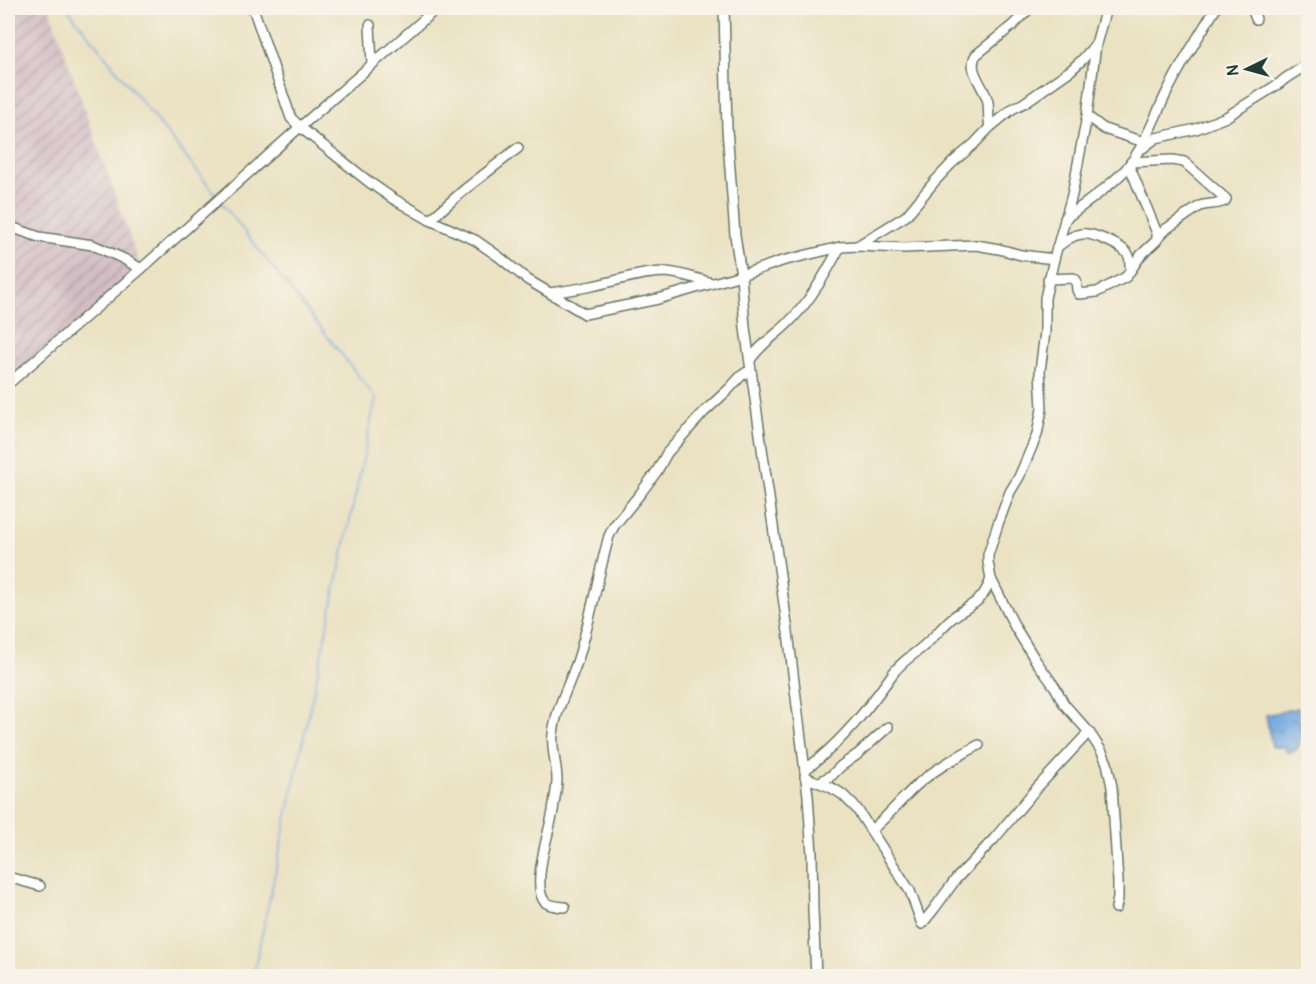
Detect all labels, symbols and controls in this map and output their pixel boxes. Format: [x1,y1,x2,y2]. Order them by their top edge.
north arrow [1217,39,1277,99]
text: N [1223,64,1243,76]

